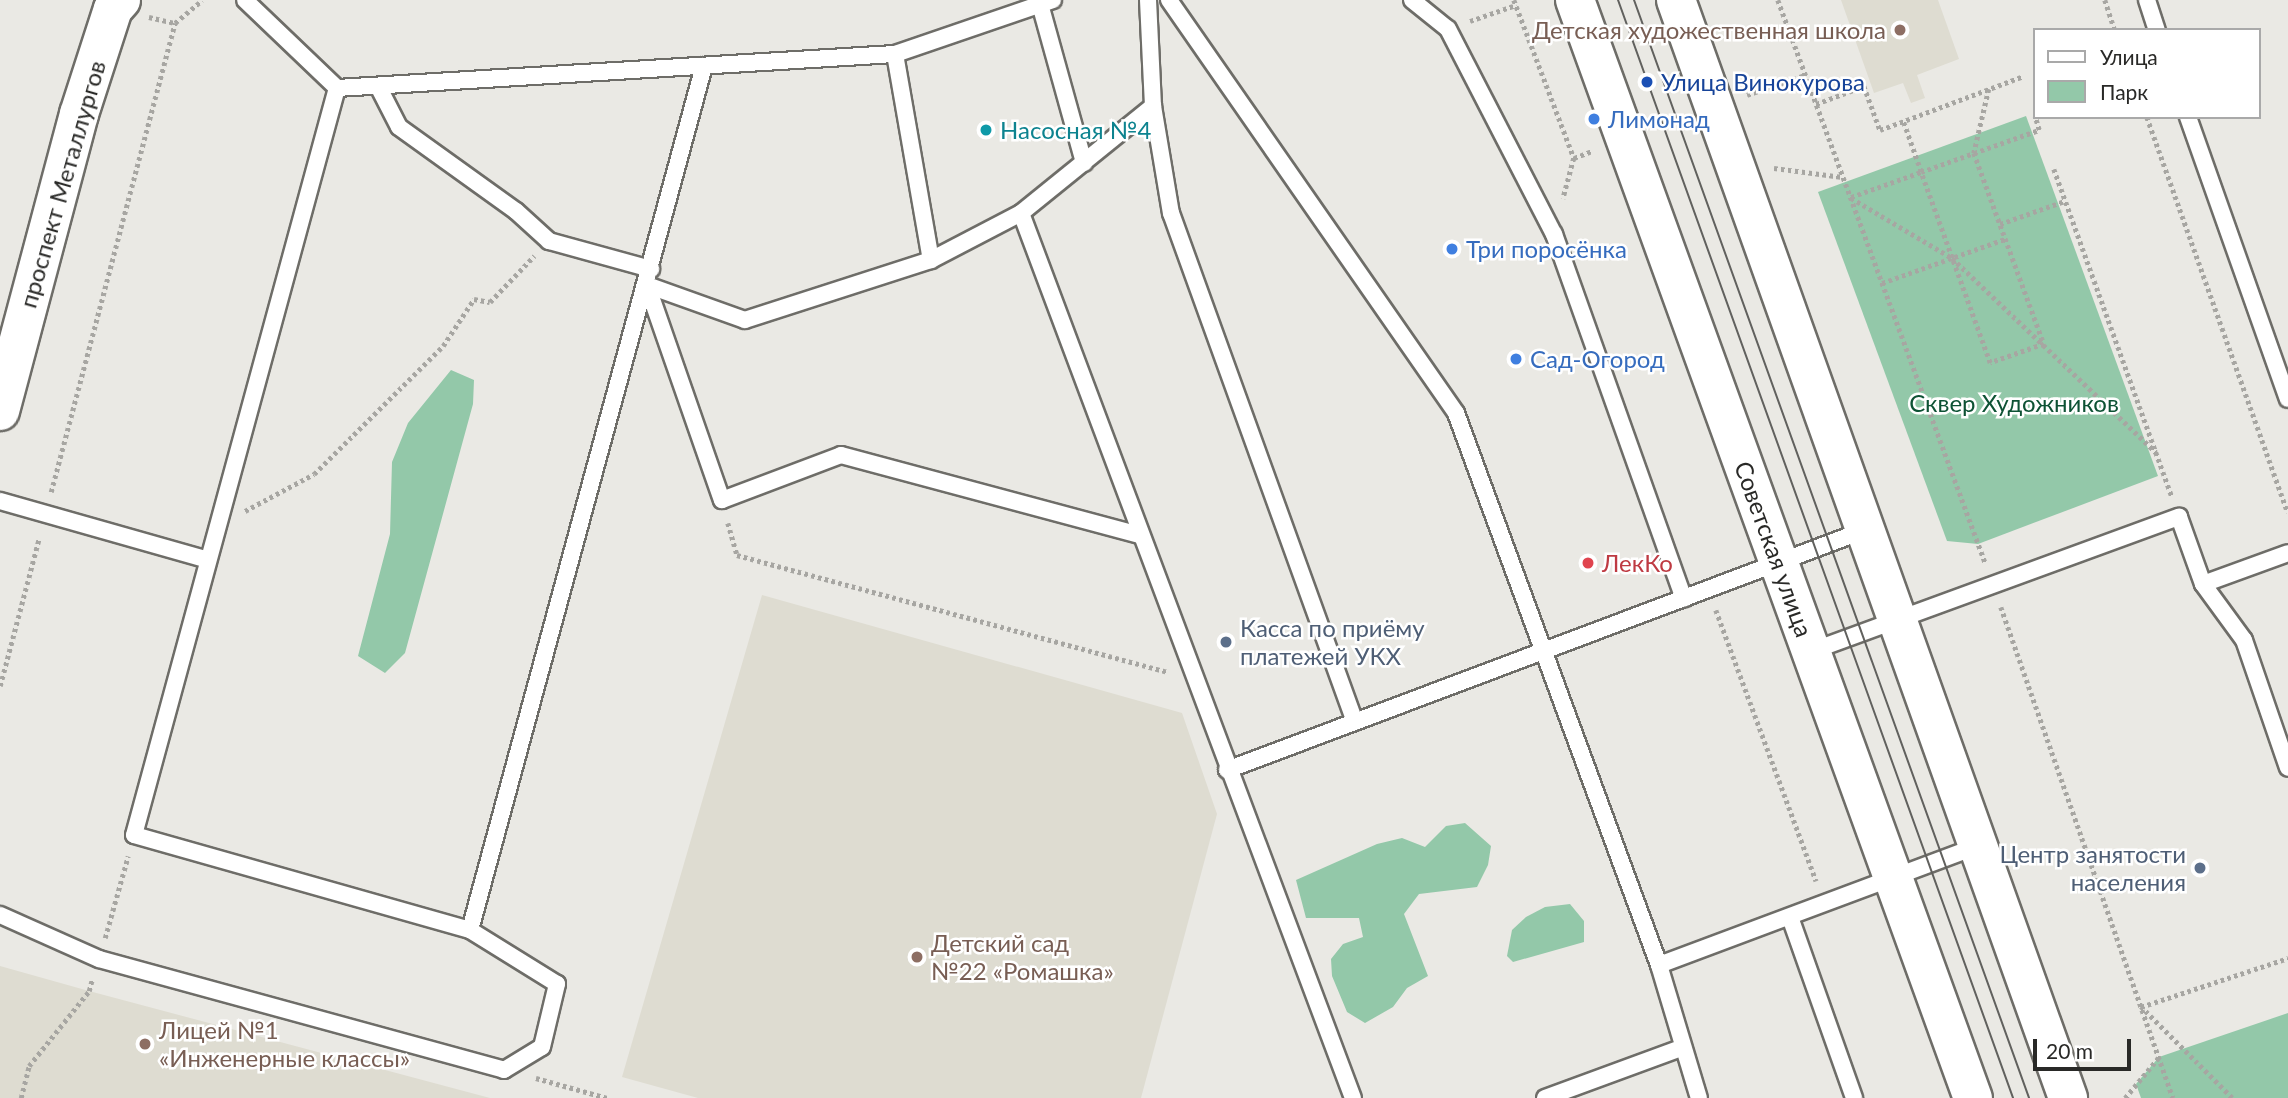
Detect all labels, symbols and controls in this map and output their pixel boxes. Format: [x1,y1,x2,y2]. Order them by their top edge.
place label: Детская художественная школа [1532,16,1886,44]
marker: Детская художественная школа [1892,22,1908,38]
legend [2032,28,2260,119]
text: Улица [2100,44,2158,69]
street label: проспект Металлургов [13,57,111,311]
place label: Улица Винокурова [1661,68,1865,96]
marker: Улица Винокурова [1639,74,1655,90]
text: Парк [2100,79,2148,104]
place label: Лимонад [1608,105,1710,133]
marker: Лимонад [1586,111,1602,127]
place label: Насосная №4 [1000,116,1151,144]
marker: Насосная №4 [978,122,994,138]
place label: Три поросёнка [1466,235,1627,263]
marker: Три поросёнка [1444,241,1460,257]
place label: Сад-Огород [1530,345,1665,373]
marker: Сад-Огород [1508,351,1524,367]
park label: Сквер Художников [1909,389,2119,417]
street label: Советская улица [1729,457,1819,641]
place label: ЛекКо [1602,549,1673,577]
marker: ЛекКо [1580,555,1596,571]
place label: Касса по приёму платежей УКХ [1240,614,1425,670]
marker: Касса по приёму платежей УКХ [1218,634,1234,650]
place label: Центр занятости населения [1999,840,2186,896]
marker: Центр занятости населения [2192,860,2208,876]
place label: Детский сад №22 «Ромашка» [931,929,1114,985]
marker: Детский сад №22 «Ромашка» [909,949,925,965]
place label: Лицей №1 «Инженерные классы» [159,1016,410,1072]
scale bar [2036,1024,2134,1068]
marker: Лицей №1 «Инженерные классы» [137,1036,153,1052]
text: 20 m [2046,1038,2093,1063]

